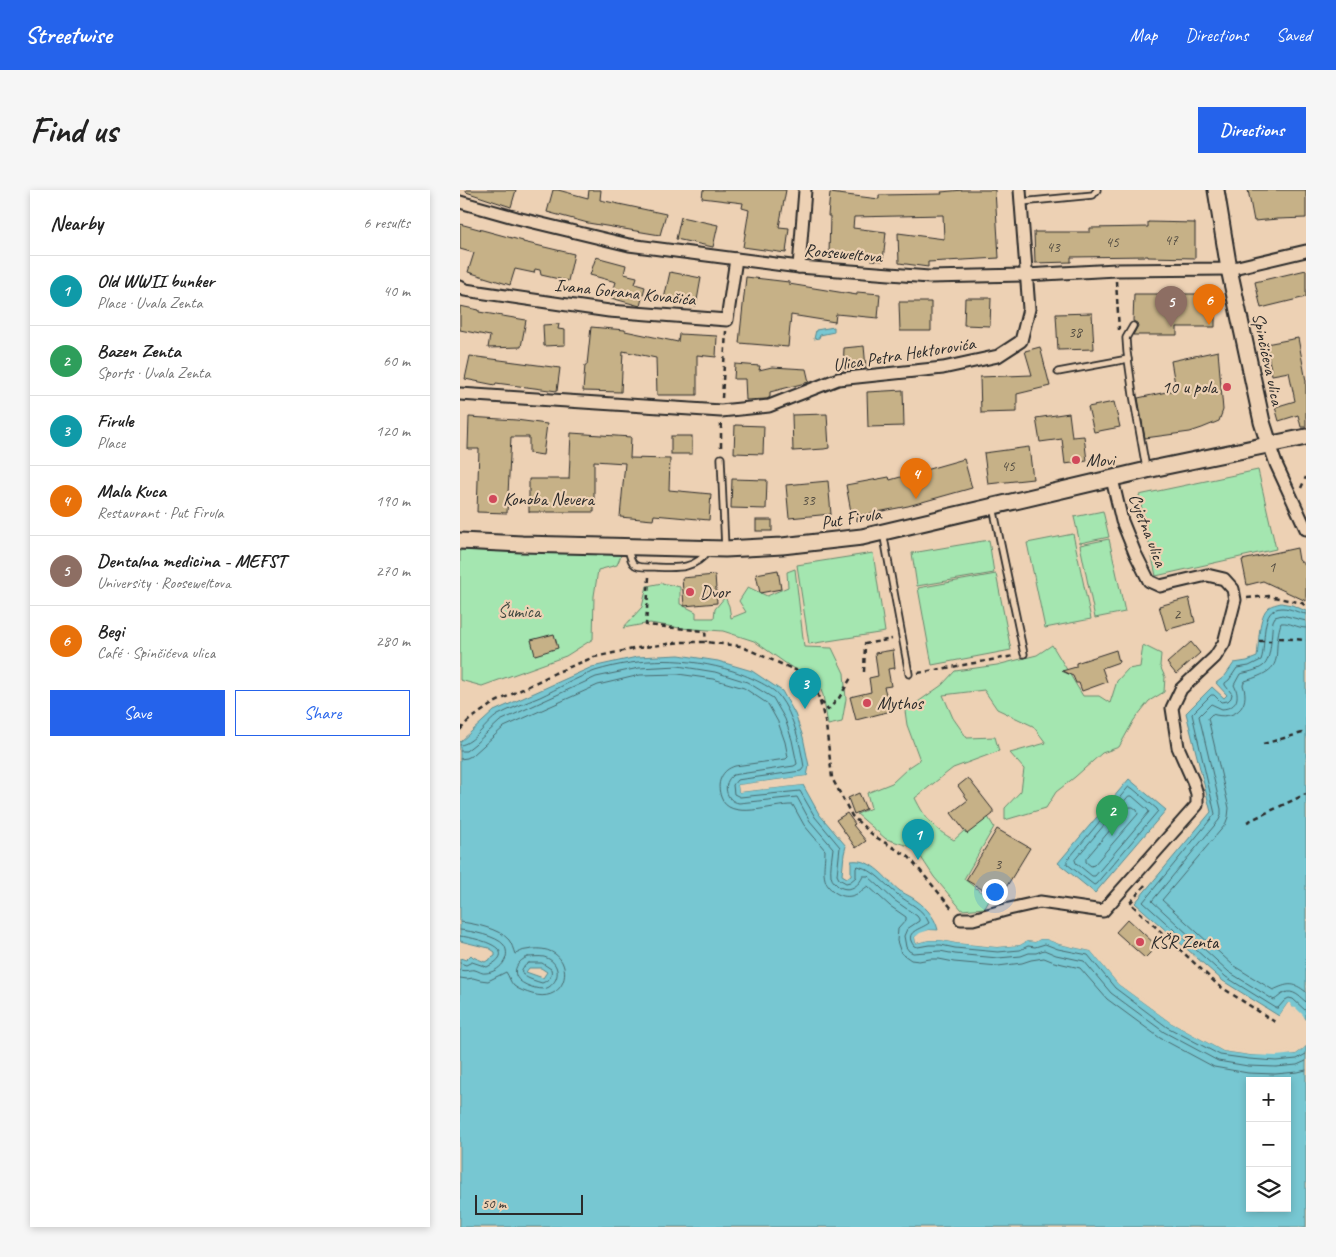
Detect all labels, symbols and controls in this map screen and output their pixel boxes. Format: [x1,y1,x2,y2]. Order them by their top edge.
text: Streetwise [25,20,111,50]
text: Map [1130,24,1157,46]
text: Directions [1185,24,1248,46]
text: Saved [1276,24,1311,46]
button: Directions [1198,107,1306,153]
text: Find us [30,108,117,153]
text: Nearby [50,210,103,236]
text: 6 results [363,213,410,233]
house number: 47 [1164,231,1179,250]
house number: 45 [1105,233,1120,252]
house number: 43 [1046,238,1061,257]
street label: Rooseweltova [803,239,884,267]
text: Old WWII bunker [97,269,214,293]
street label: Ivana Gorana Kovačića [553,274,698,310]
text: 1 [62,281,70,301]
text: 40 m [383,281,410,301]
pin: 6 [1193,284,1225,325]
pin: 5 [1155,286,1187,327]
text: Place · Uvala Zenta [97,293,203,313]
street label: Spinčićeva ulica [1248,311,1289,409]
house number: 38 [1068,323,1083,342]
street label: Ulica Petra Hektorovića [831,332,978,376]
text: Bazen Zenta [97,339,181,363]
text: 2 [62,351,70,371]
text: 60 m [383,351,410,371]
text: Sports · Uvala Zenta [97,363,210,383]
place label: 10 u pola [1162,376,1219,398]
marker: 10 u pola [1221,381,1233,393]
text: Firule [97,409,133,433]
text: 3 [62,421,70,441]
text: 120 m [376,421,410,441]
text: Place [97,433,125,453]
place label: Movi [1086,449,1117,471]
marker: Movi [1070,454,1082,466]
house number: 45 [1001,457,1016,476]
pin: 4 [900,458,932,499]
text: Mala Kuca [97,479,166,503]
place label: Konoba Nevera [503,488,596,510]
street label: Cvjetna ulica [1124,490,1173,571]
text: 4 [62,491,70,511]
text: 190 m [376,491,410,511]
house number: 33 [801,491,816,510]
marker: Konoba Nevera [487,493,499,505]
street label: Put Firula [819,502,884,534]
text: Restaurant · Put Firula [97,503,224,523]
text: Dentalna medicina - MEFST [97,549,286,573]
house number: 1 [1269,558,1277,577]
text: 5 [63,561,69,581]
text: 270 m [376,561,410,581]
text: University · Rooseweltova [97,573,230,593]
place label: Dvor [700,581,731,603]
marker: Dvor [684,586,696,598]
park label: Šumica [498,600,542,622]
house number: 2 [1174,605,1182,624]
text: Begi [97,619,124,643]
text: 6 [62,631,70,651]
text: 280 m [376,631,410,651]
text: Café · Spinčićeva ulica [97,643,215,663]
pin: 3 [789,668,821,709]
button: Save [50,690,225,736]
button: Share [235,690,410,736]
place label: Mythos [877,692,924,714]
marker: Mythos [861,697,873,709]
pin: 2 [1096,795,1128,836]
pin: 1 [902,819,934,860]
house number: 3 [995,855,1003,874]
your location [982,879,1008,905]
place label: KŠR Zenta [1150,931,1220,953]
marker: KŠR Zenta [1134,936,1146,948]
map controls [1246,1077,1291,1212]
button: + [1246,1077,1291,1122]
button: − [1246,1122,1291,1167]
button: layers [1246,1167,1291,1212]
scale bar [475,1192,582,1215]
text: 50 m [482,1195,506,1212]

